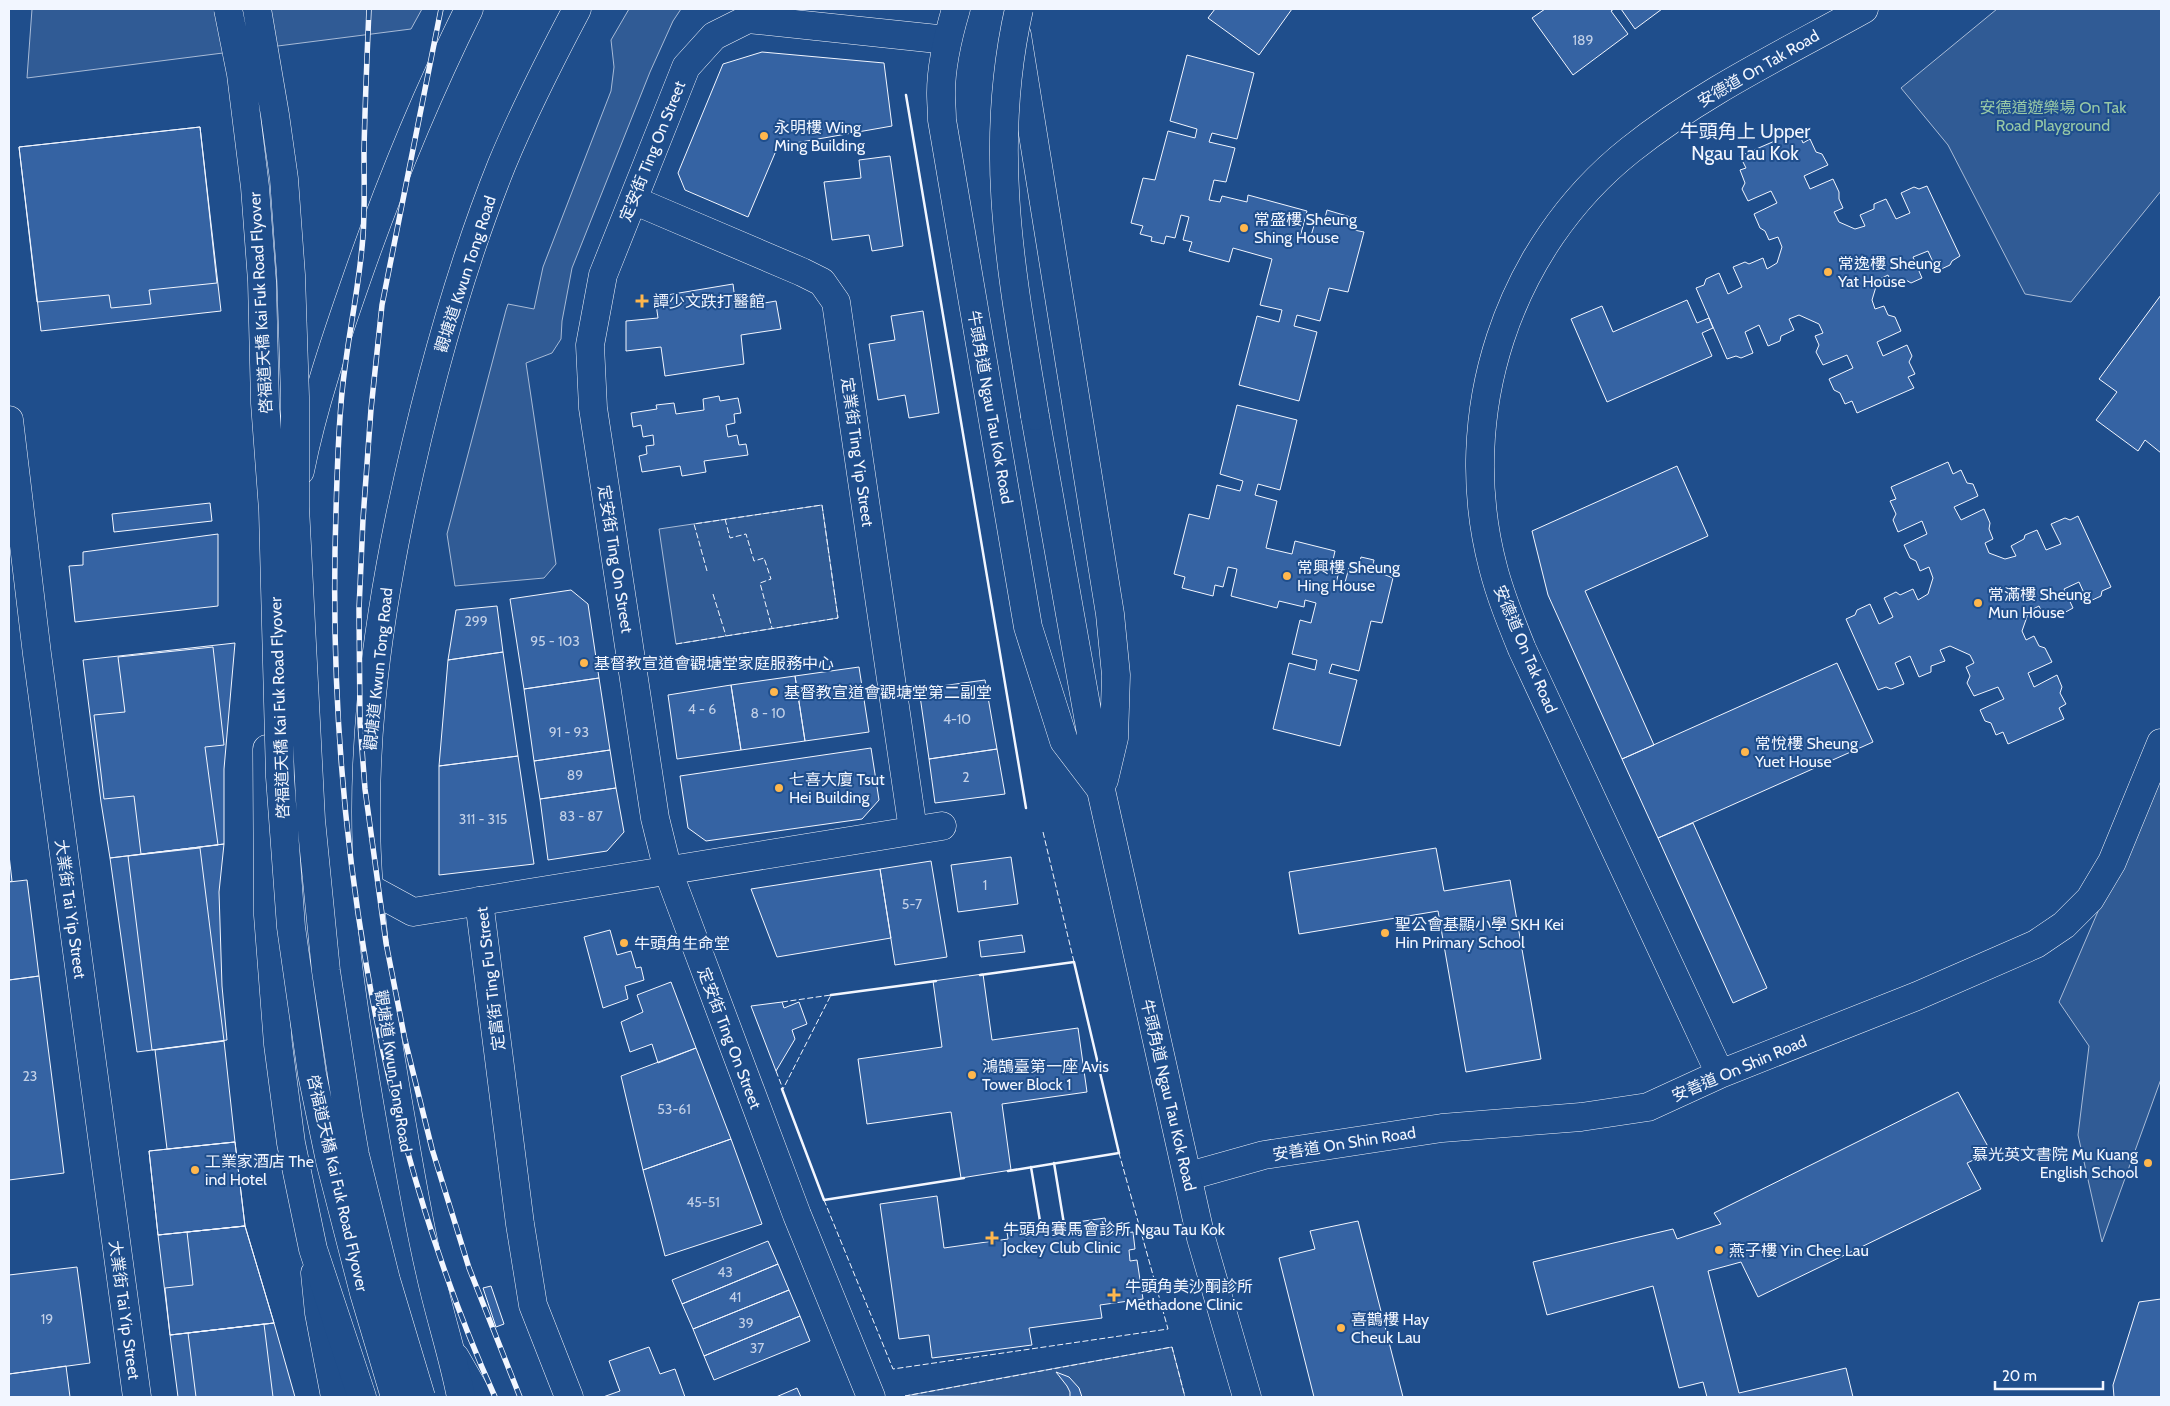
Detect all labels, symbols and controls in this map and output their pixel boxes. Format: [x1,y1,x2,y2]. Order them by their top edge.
street label: 安德道 On Tak Road [1694,26,1822,111]
house number: 189 [1573,31,1594,49]
street label: 定安街 Ting On Street [616,78,690,224]
park label: 安德道遊樂場 On Tak Road Playground [1980,98,2127,135]
place label: 永明樓 Wing Ming Building [774,118,866,155]
district label: 牛頭角上 Upper Ngau Tau Kok [1680,120,1810,165]
marker: 永明樓 Wing Ming Building [758,130,770,142]
street label: 啓福道天橋 Kai Fuk Road Flyover [245,191,276,414]
street label: 觀塘道 Kwun Tong Road [431,193,500,355]
place label: 常盛樓 Sheung Shing House [1254,210,1358,247]
marker: 常盛樓 Sheung Shing House [1238,222,1250,234]
place label: 常逸樓 Sheung Yat House [1837,254,1942,291]
marker: 常逸樓 Sheung Yat House [1822,266,1834,278]
place label: 譚少文跌打醫館 [653,292,765,311]
marker: 譚少文跌打醫館 [635,294,649,308]
street label: 牛頭角道 Ngau Tau Kok Road [964,309,1017,505]
street label: 定業街 Ting Yip Street [838,376,877,529]
street label: 定安街 Ting On Street [594,484,637,635]
place label: 常興樓 Sheung Hing House [1297,558,1401,595]
marker: 常興樓 Sheung Hing House [1281,570,1293,582]
street label: 安德道 On Tak Road [1490,582,1561,716]
place label: 常滿樓 Sheung Mun House [1988,585,2092,622]
street label: 觀塘道 Kwun Tong Road [360,587,397,751]
street label: 啓福道天橋 Kai Fuk Road Flyover [266,596,293,819]
marker: 常滿樓 Sheung Mun House [1972,597,1984,609]
house number: 299 [464,612,488,630]
house number: 95 - 103 [530,632,580,650]
place label: 基督教宣道會觀塘堂家庭服務中心 [594,654,834,673]
marker: 基督教宣道會觀塘堂家庭服務中心 [578,657,590,669]
place label: 基督教宣道會觀塘堂第二副堂 [784,683,992,702]
marker: 基督教宣道會觀塘堂第二副堂 [768,686,780,698]
house number: 4 - 6 [688,700,716,718]
house number: 8 - 10 [750,704,786,722]
house number: 4-10 [943,710,971,728]
house number: 91 - 93 [549,723,589,741]
place label: 常悅樓 Sheung Yuet House [1754,734,1859,771]
marker: 常悅樓 Sheung Yuet House [1739,746,1751,758]
house number: 89 [567,766,583,784]
house number: 2 [962,768,970,786]
place label: 七喜大廈 Tsut Hei Building [789,770,885,807]
marker: 七喜大廈 Tsut Hei Building [773,782,785,794]
house number: 83 - 87 [559,807,603,825]
house number: 311 - 315 [459,810,507,828]
street label: 大業街 Tai Yip Street [51,838,90,981]
house number: 1 [983,876,987,894]
house number: 5-7 [902,895,922,913]
street label: 定富街 Ting Fu Street [472,905,509,1052]
place label: 聖公會基顯小學 SKH Kei Hin Primary School [1395,915,1564,952]
marker: 聖公會基顯小學 SKH Kei Hin Primary School [1379,927,1391,939]
place label: 牛頭角生命堂 [634,934,730,953]
marker: 牛頭角生命堂 [618,937,630,949]
street label: 定安街 Ting On Street [694,965,765,1112]
street label: 觀塘道 Kwun Tong Road [371,989,416,1153]
street label: 牛頭角道 Ngau Tau Kok Road [1137,997,1200,1193]
street label: 安善道 On Shin Road [1669,1031,1810,1106]
place label: 鴻鵠臺第一座 Avis Tower Block 1 [982,1057,1109,1094]
house number: 23 [23,1067,37,1085]
marker: 鴻鵠臺第一座 Avis Tower Block 1 [966,1069,978,1081]
street label: 啓福道天橋 Kai Fuk Road Flyover [303,1073,372,1294]
house number: 53-61 [657,1100,691,1118]
street label: 安善道 On Shin Road [1271,1123,1417,1164]
place label: 慕光英文書院 Mu Kuang English School [1972,1145,2139,1182]
place label: 工業家酒店 The ind Hotel [205,1152,314,1189]
marker: 慕光英文書院 Mu Kuang English School [2142,1157,2154,1169]
marker: 工業家酒店 The ind Hotel [189,1164,201,1176]
house number: 45-51 [686,1193,720,1211]
place label: 牛頭角賽馬會診所 Ngau Tau Kok Jockey Club Clinic [1002,1220,1226,1257]
marker: 牛頭角賽馬會診所 Ngau Tau Kok Jockey Club Clinic [985,1231,999,1245]
street label: 大業街 Tai Yip Street [105,1239,144,1382]
place label: 燕子樓 Yin Chee Lau [1729,1241,1869,1260]
marker: 燕子樓 Yin Chee Lau [1713,1244,1725,1256]
house number: 43 [717,1263,733,1281]
place label: 牛頭角美沙酮診所 Methadone Clinic [1125,1277,1253,1314]
house number: 41 [729,1288,741,1306]
marker: 牛頭角美沙酮診所 Methadone Clinic [1107,1288,1121,1302]
house number: 19 [41,1310,53,1328]
place label: 喜鵲樓 Hay Cheuk Lau [1351,1310,1429,1347]
house number: 39 [738,1314,754,1332]
marker: 喜鵲樓 Hay Cheuk Lau [1335,1322,1347,1334]
house number: 37 [750,1339,764,1357]
scale bar [1995,1358,2102,1390]
text: 20 m [2002,1367,2037,1385]

